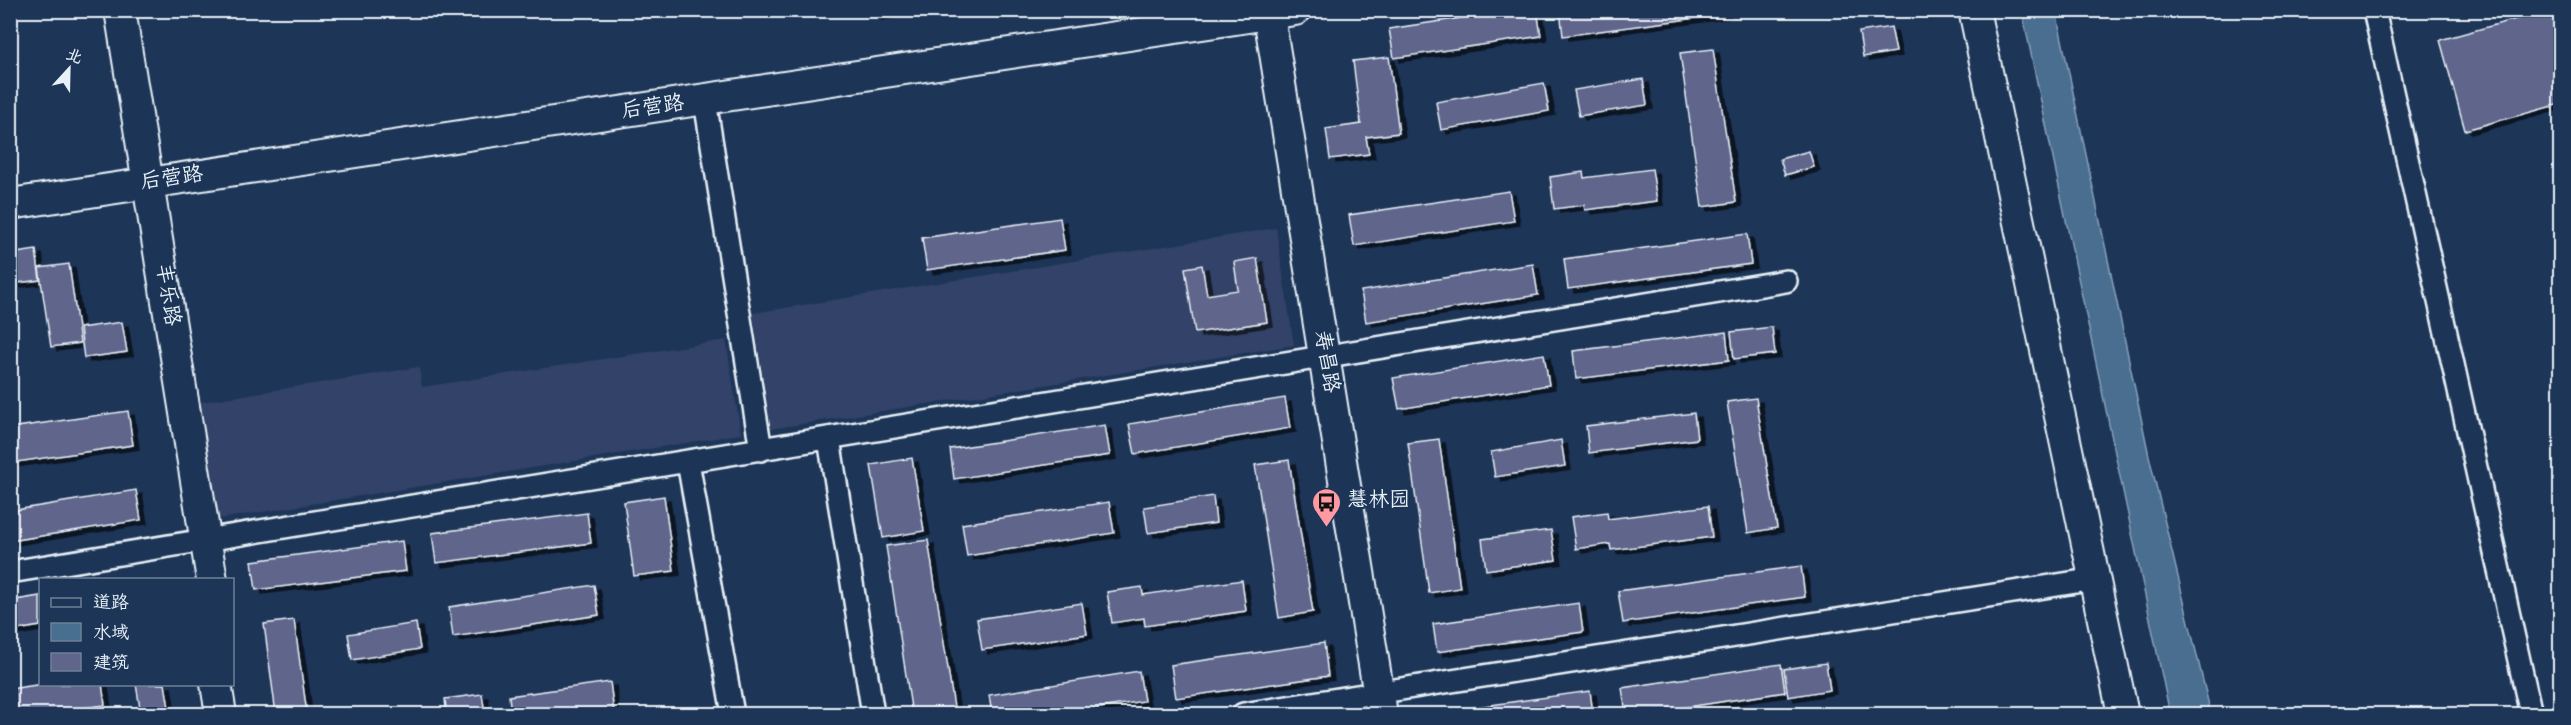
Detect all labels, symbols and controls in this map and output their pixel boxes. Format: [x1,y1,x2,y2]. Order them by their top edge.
north arrow [39,39,99,99]
text: 北 [62,44,85,71]
street label: 后营路 [620,90,686,128]
street label: 后营路 [139,161,205,199]
street label: 丰乐路 [146,262,186,328]
street label: 寿昌路 [1305,329,1345,395]
bus stop icon: 慧林园 [1310,486,1342,528]
place label: 慧林园 [1347,487,1410,517]
legend [39,578,234,686]
text: 道路 [93,592,129,617]
text: 水域 [93,622,129,647]
text: 建筑 [93,652,129,677]

